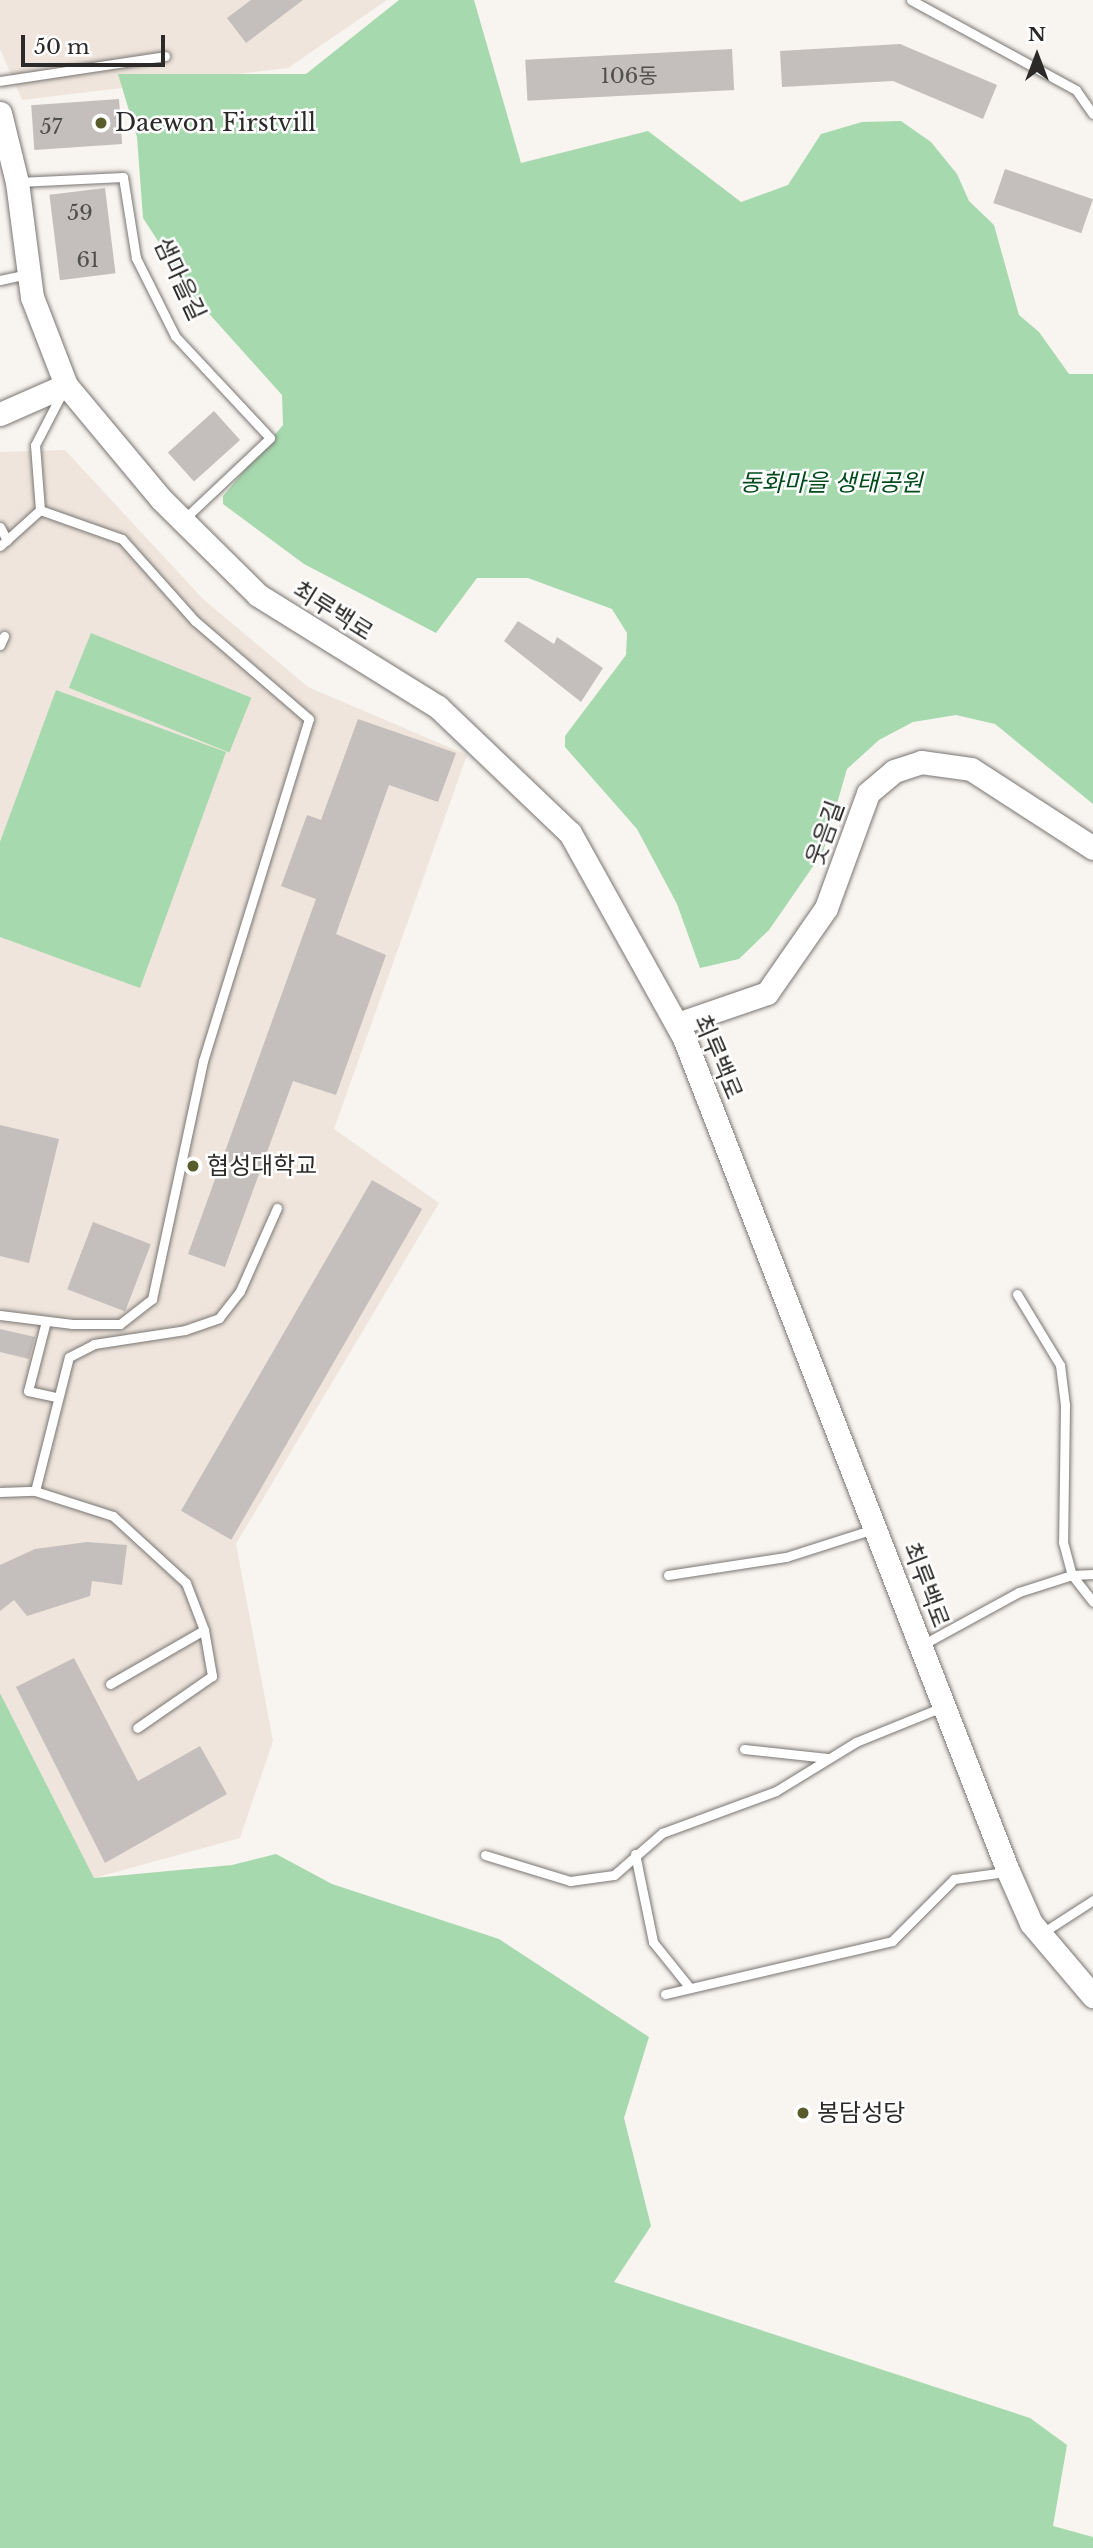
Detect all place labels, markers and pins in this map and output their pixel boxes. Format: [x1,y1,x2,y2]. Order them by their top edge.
place label: Daewon Firstvill [115,109,316,137]
marker: Daewon Firstvill [93,115,109,131]
place label: 협성대학교 [207,1152,317,1180]
marker: 협성대학교 [185,1158,201,1174]
place label: 봉담성당 [817,2099,905,2127]
marker: 봉담성당 [795,2105,811,2121]

